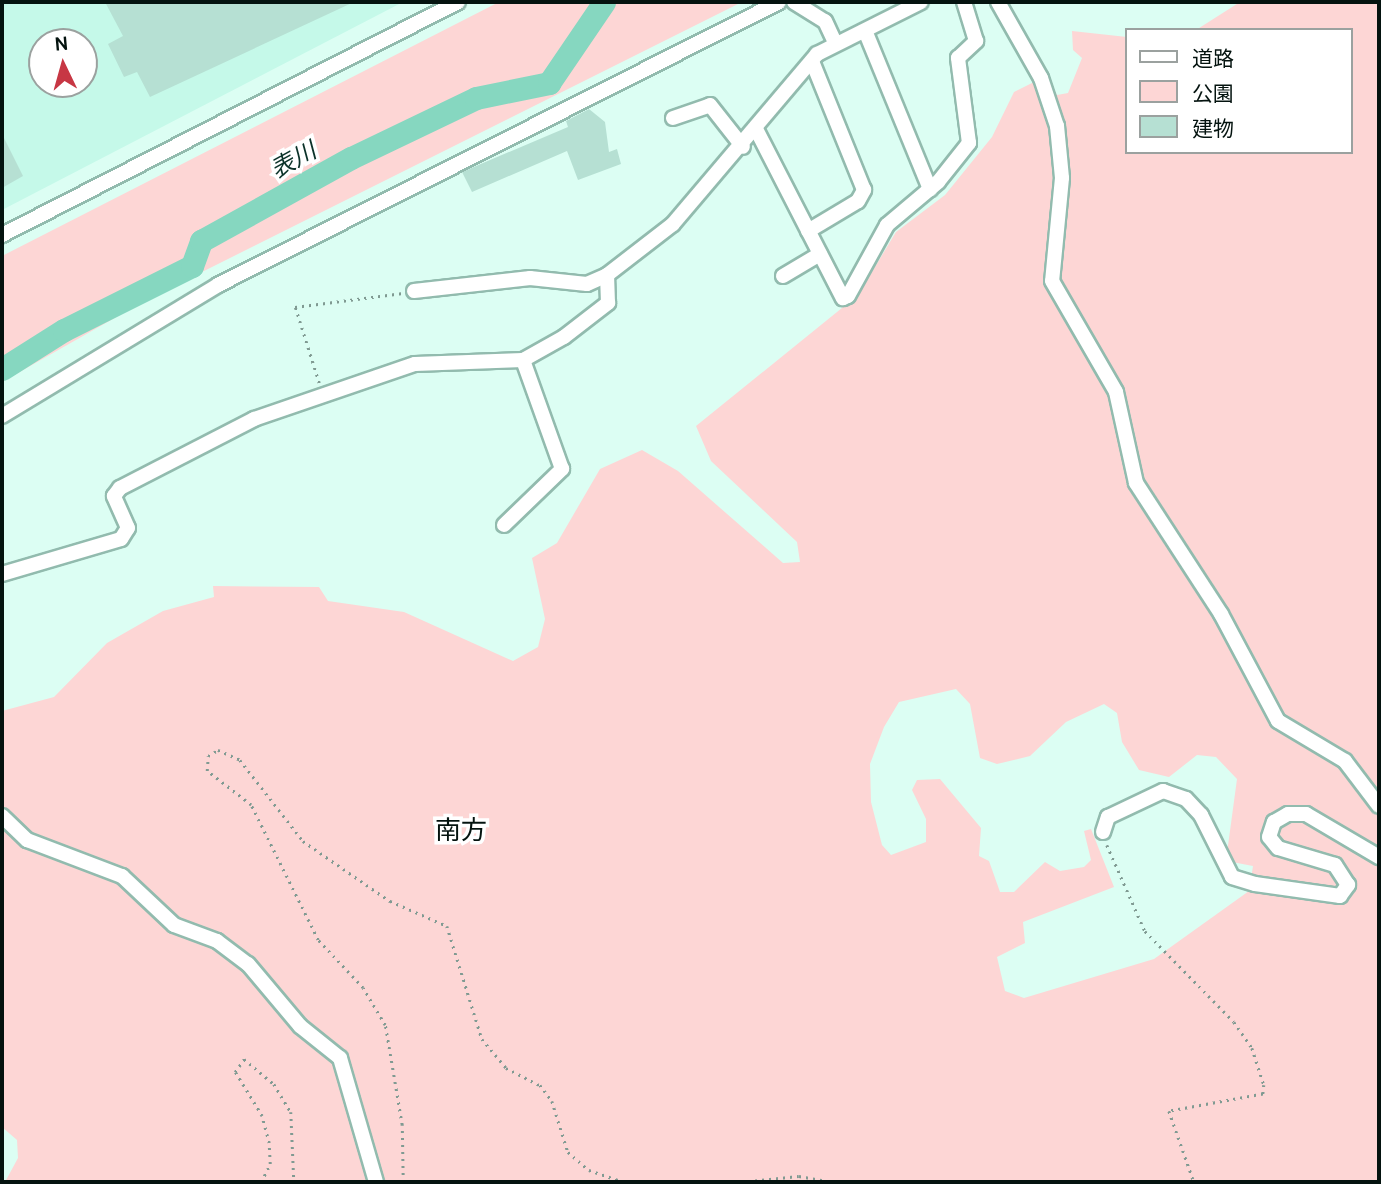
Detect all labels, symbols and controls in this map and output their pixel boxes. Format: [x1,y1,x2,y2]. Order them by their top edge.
north arrow [28,28,98,98]
legend [1126,28,1353,154]
text: N [54,32,69,56]
text: 道路 [1192,46,1234,71]
text: 公園 [1192,81,1234,106]
text: 建物 [1192,116,1234,141]
water label: 表川 [265,136,321,184]
district label: 南方 [435,815,487,847]

